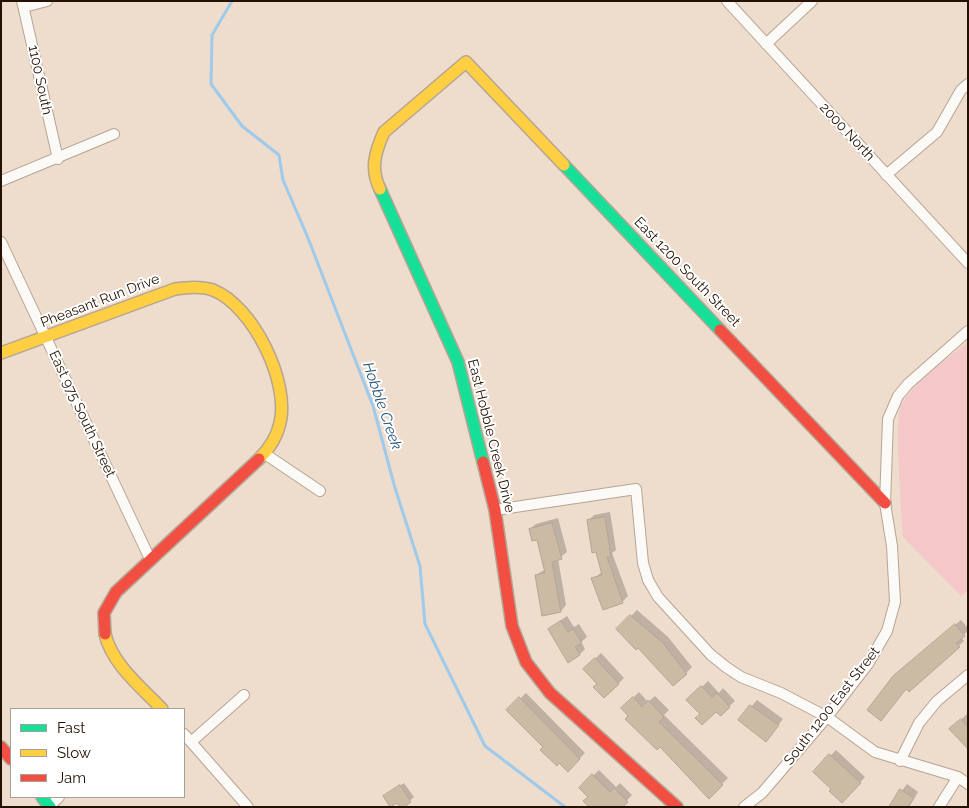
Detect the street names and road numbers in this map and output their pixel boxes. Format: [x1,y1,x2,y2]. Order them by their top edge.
street label: 1100 South [24,44,56,116]
street label: 2000 North [816,99,878,165]
street label: East 1200 South Street [630,214,744,330]
street label: Pheasant Run Drive [38,271,162,331]
street label: East 975 South Street [45,348,119,480]
street label: East Hobble Creek Drive [464,357,518,515]
street label: South 1200 East Street [781,643,883,769]

